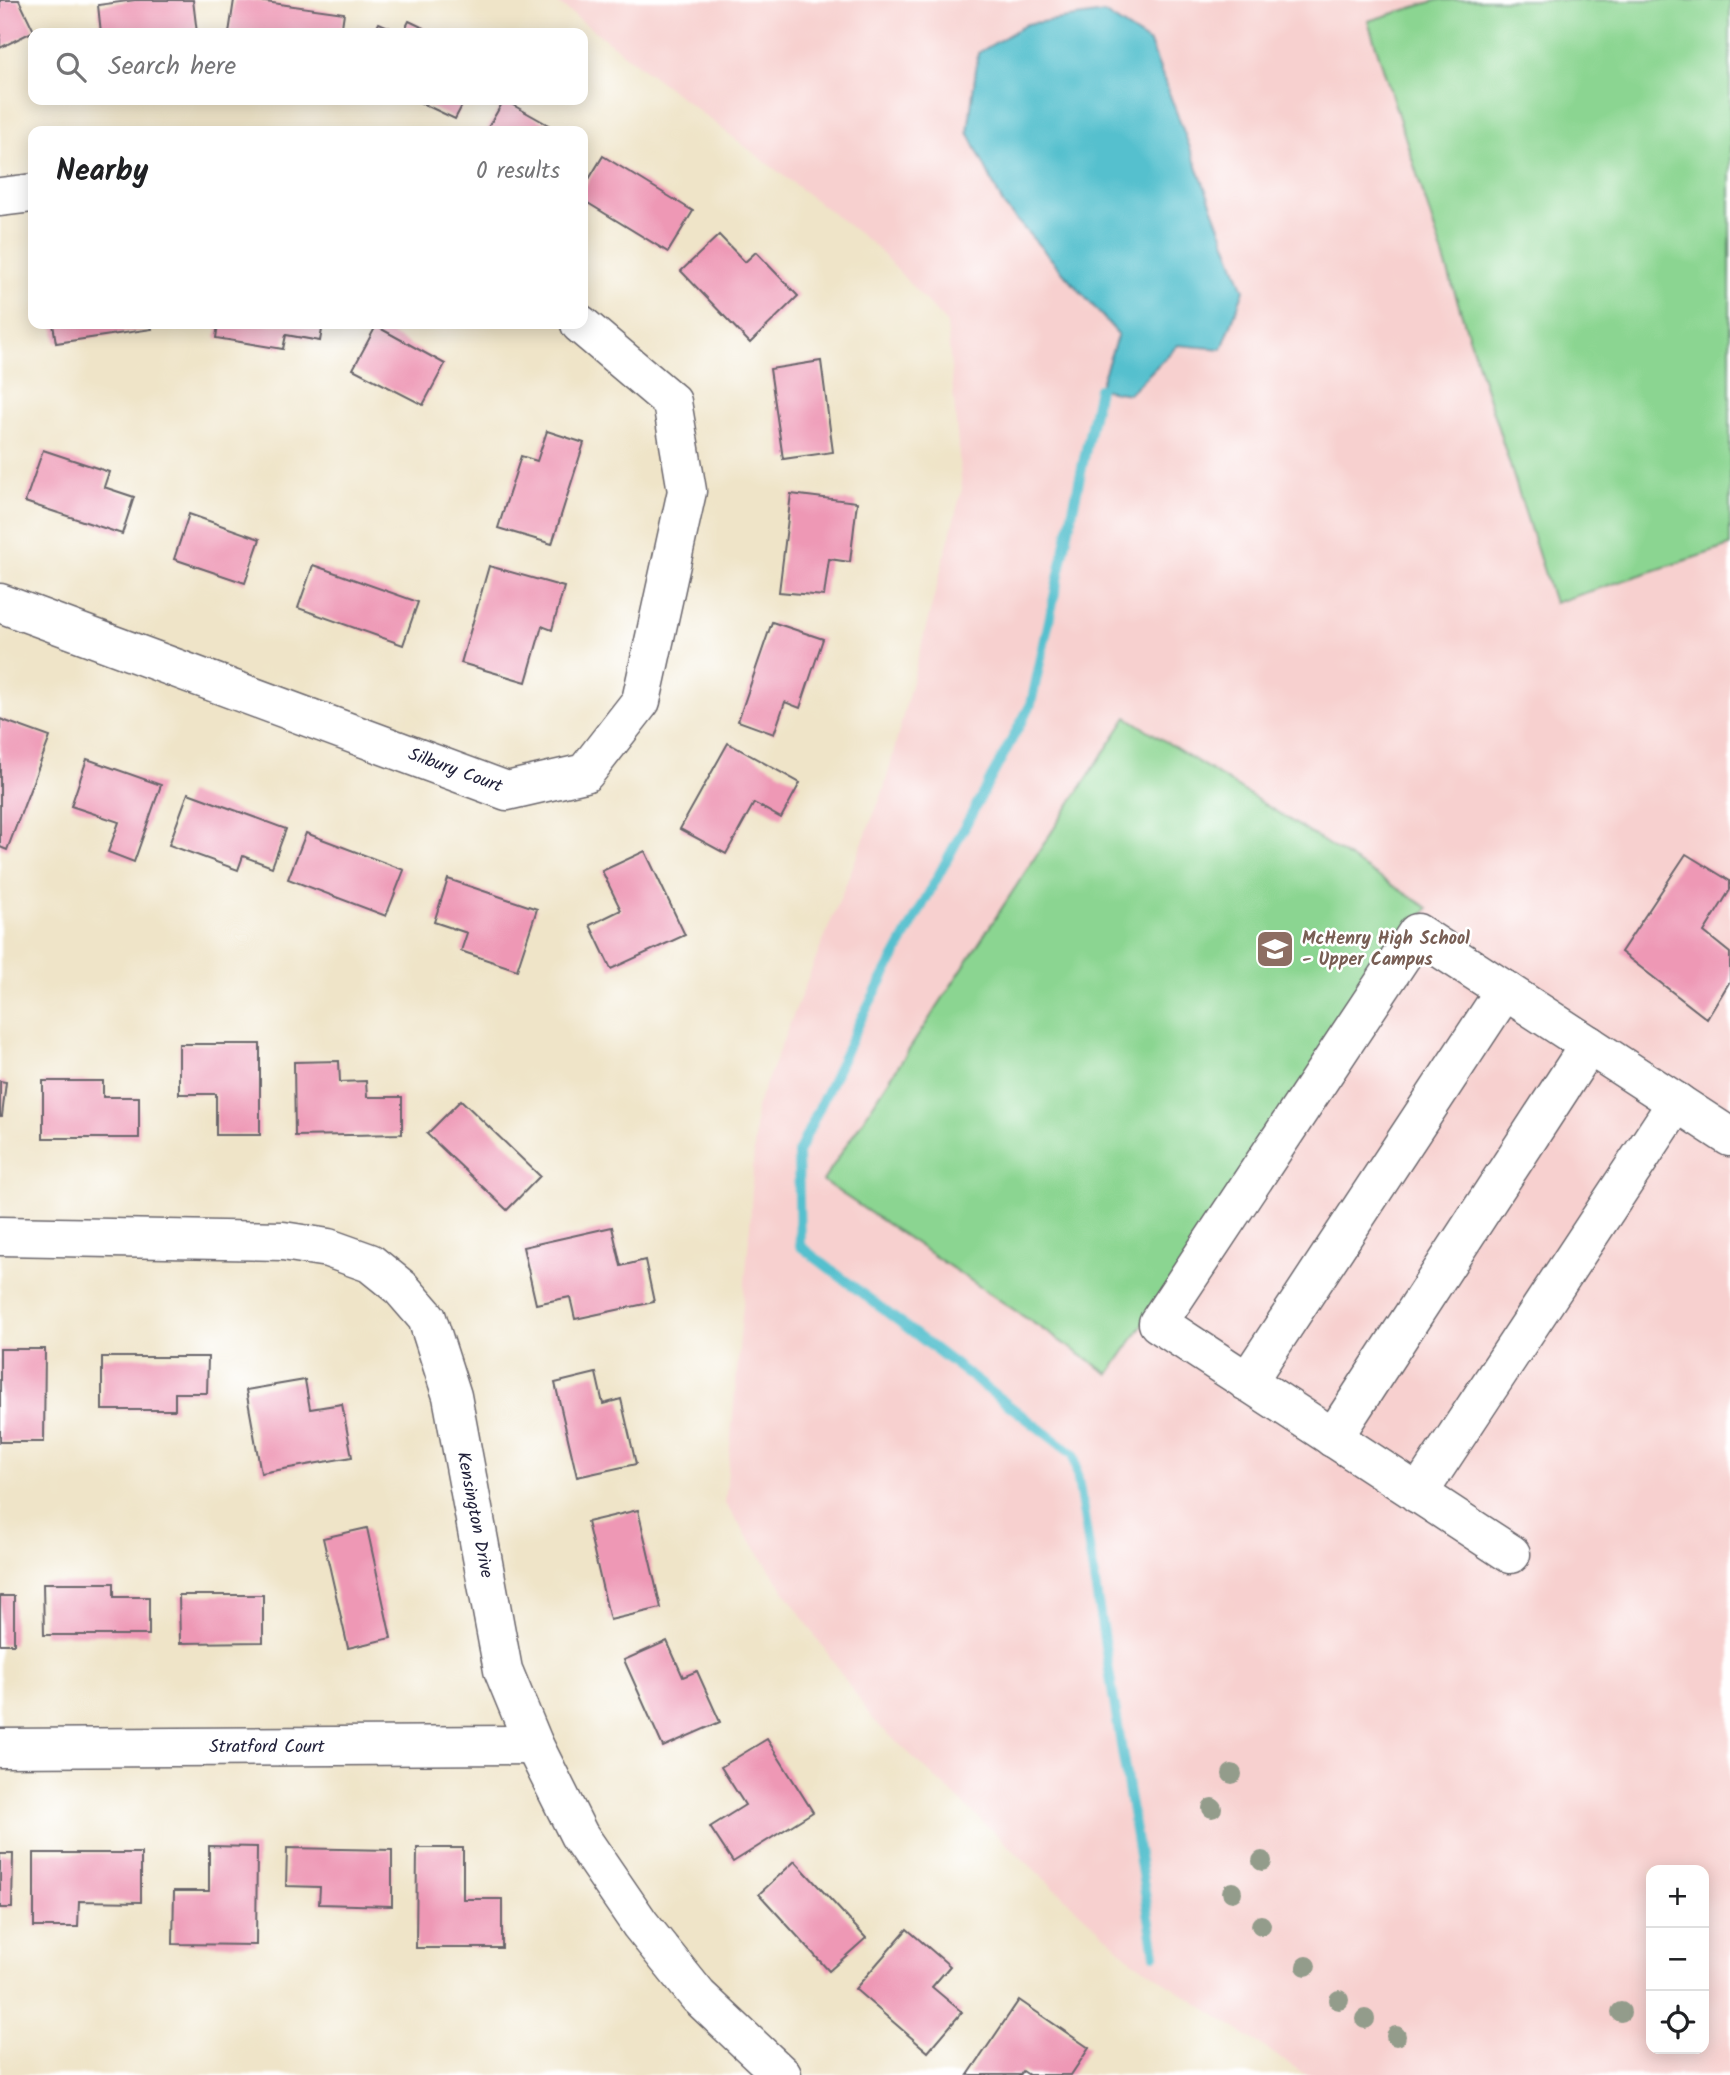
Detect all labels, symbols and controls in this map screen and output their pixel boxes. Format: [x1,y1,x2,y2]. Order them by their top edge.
search box [28,28,588,105]
text: Search here [108,46,236,88]
icon: search [52,48,90,86]
text: Nearby [56,148,148,196]
text: 0 results [476,154,560,190]
street label: Silbury Court [404,741,507,802]
place label: McHenry High School - Upper Campus [1302,925,1470,975]
school or university icon: McHenry High School - Upper Campus [1254,928,1296,970]
street label: Kensington Drive [448,1449,500,1581]
street label: Stratford Court [209,1733,326,1762]
map controls [1646,1865,1709,2054]
button: + [1646,1865,1709,1928]
button: − [1646,1928,1709,1991]
button: locate [1646,1991,1709,2054]

